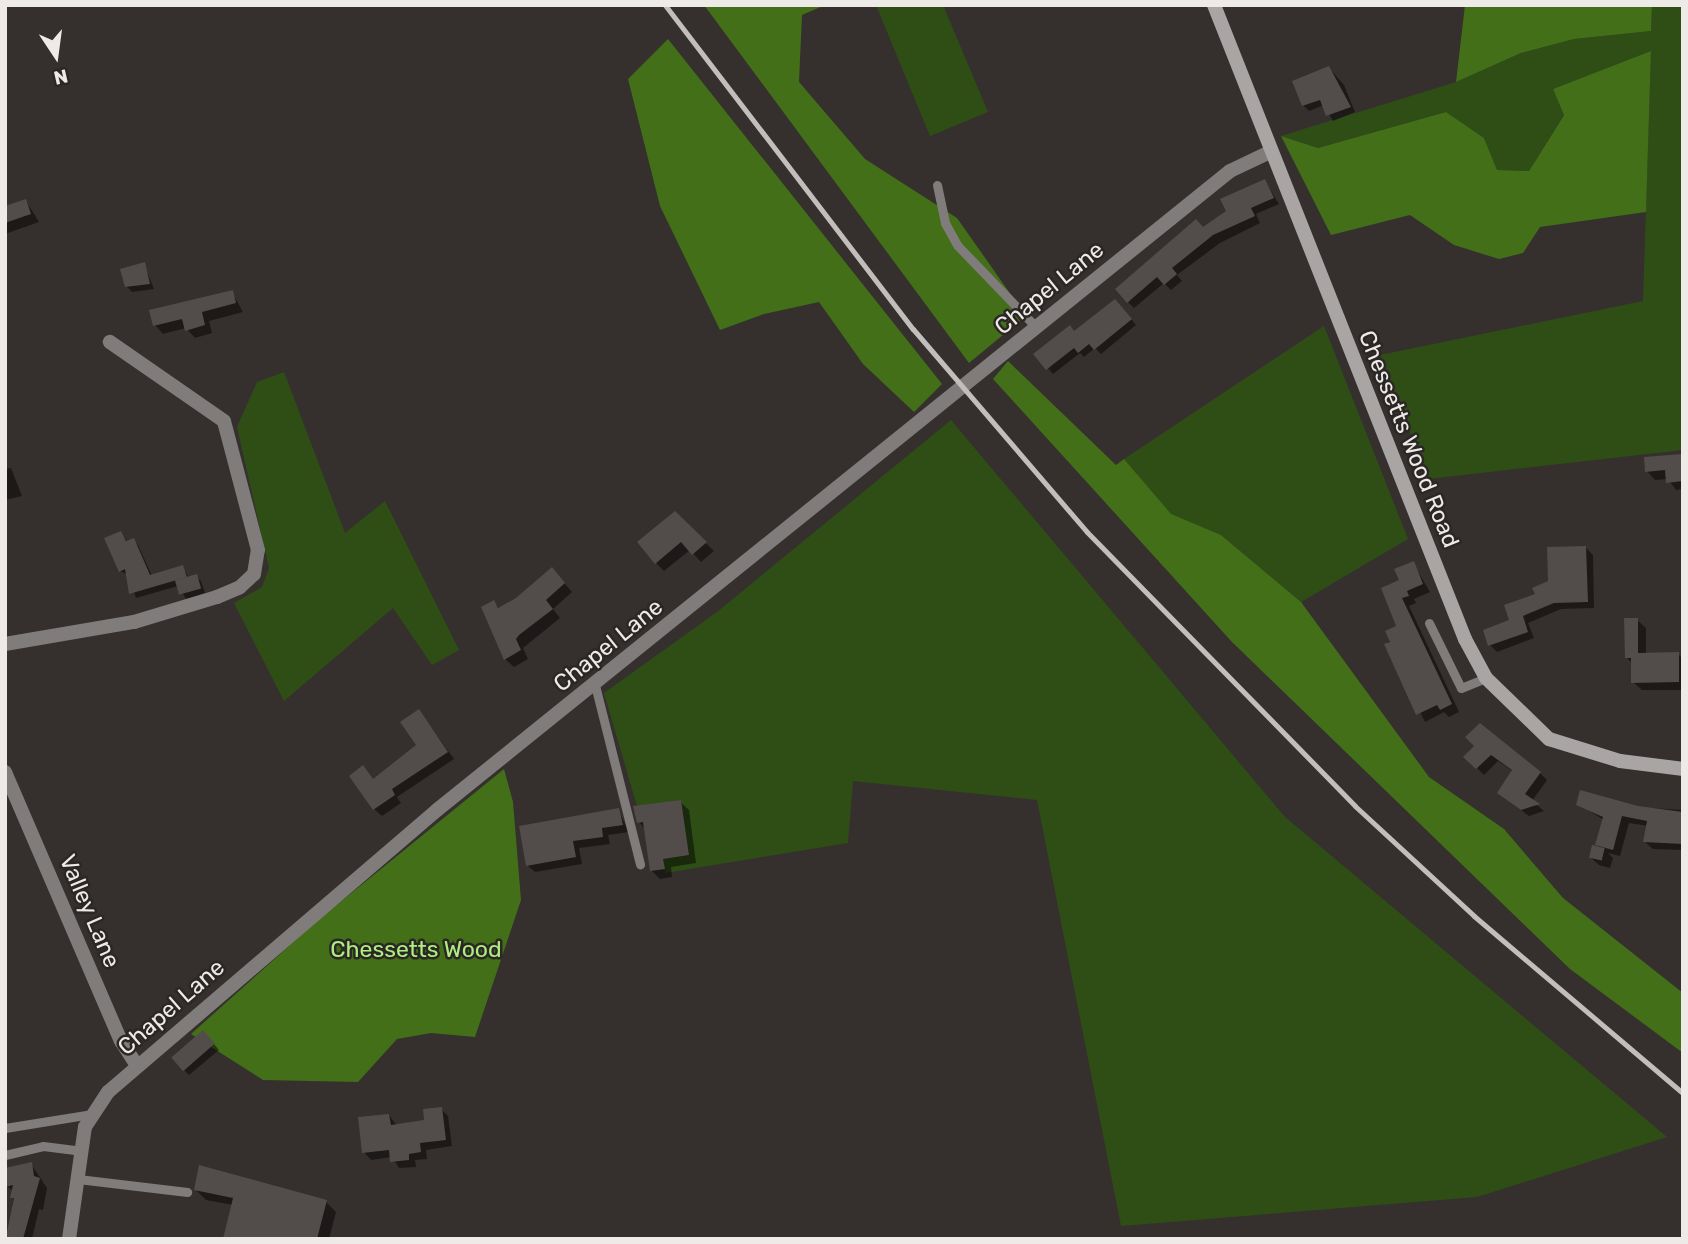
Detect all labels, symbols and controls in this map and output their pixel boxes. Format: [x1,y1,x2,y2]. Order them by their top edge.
north arrow [21,21,91,91]
text: N [52,64,70,90]
street label: Chapel Lane [989,236,1109,340]
street label: Chessetts Wood Road [1353,326,1465,552]
street label: Chapel Lane [548,593,668,697]
street label: Valley Lane [54,850,126,972]
park label: Chessetts Wood [330,935,502,963]
street label: Chapel Lane [112,953,230,1061]

